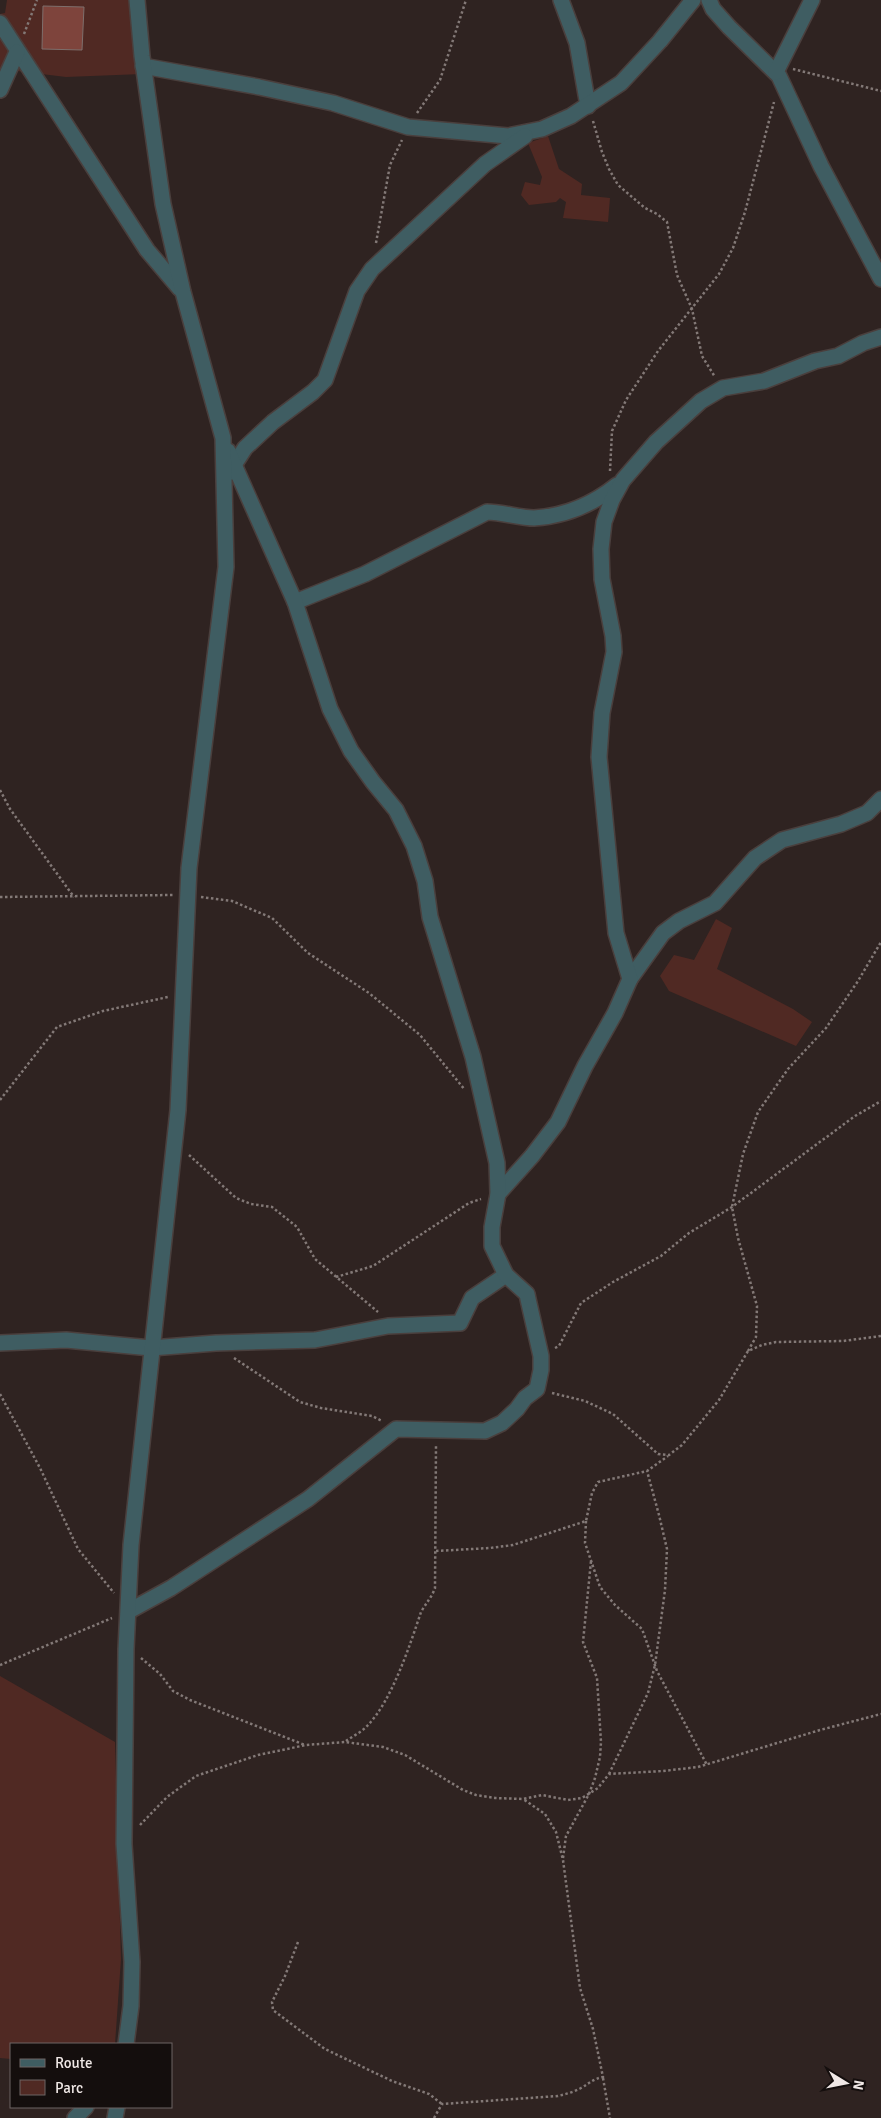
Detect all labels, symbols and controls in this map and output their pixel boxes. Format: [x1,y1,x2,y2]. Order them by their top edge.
legend [10,2043,172,2108]
text: Route [55,2054,92,2072]
north arrow [821,2058,871,2108]
text: Parc [55,2079,83,2097]
text: N [849,2079,868,2091]

